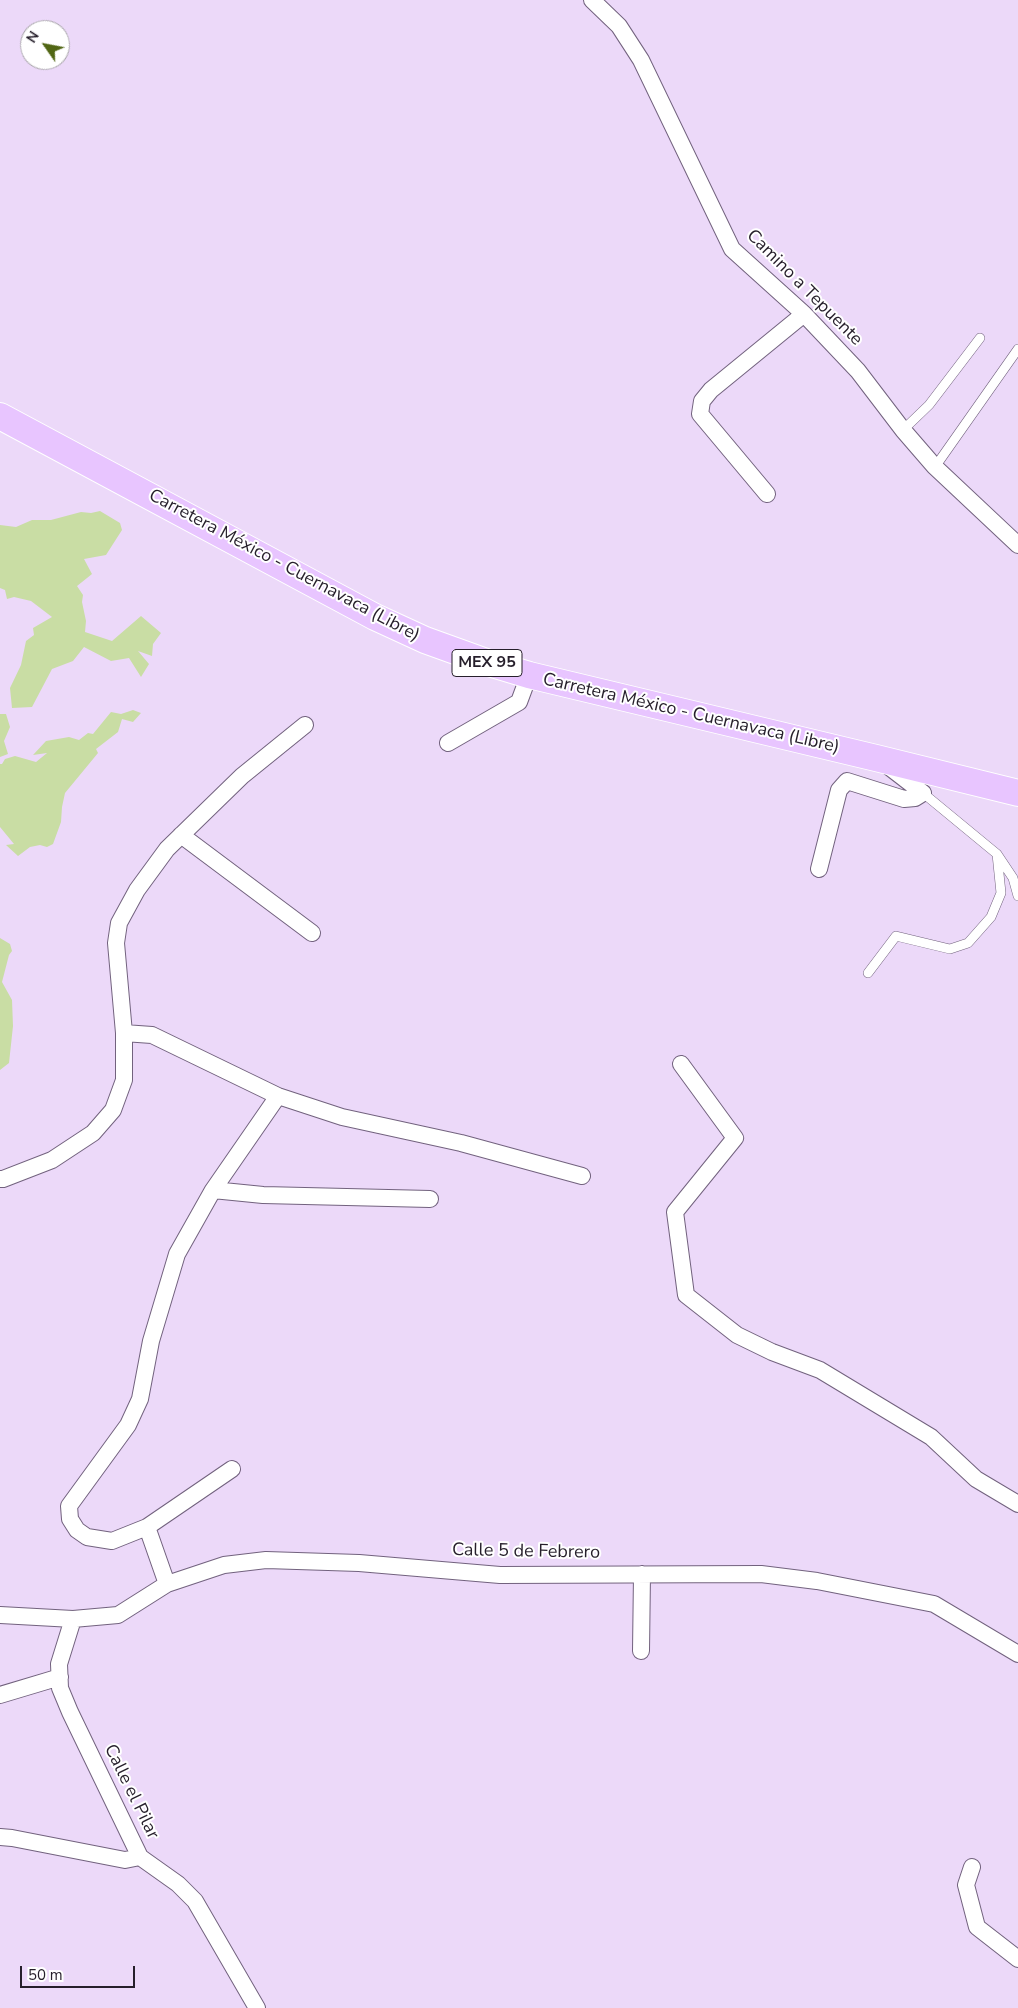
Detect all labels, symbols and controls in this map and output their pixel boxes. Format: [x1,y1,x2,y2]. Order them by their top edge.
north arrow [20,20,70,70]
text: N [22,28,44,47]
street label: Camino a Tepuente [741,225,867,351]
street label: Carretera México - Cuernavaca (Libre) [145,485,423,647]
road number: MEX 95 [452,650,522,676]
street label: Carretera México - Cuernavaca (Libre) [541,669,841,759]
street label: Calle 5 de Febrero [452,1540,600,1564]
street label: Calle el Pilar [99,1741,163,1843]
scale bar [22,1956,138,1988]
text: 50 m [28,1965,63,1985]

